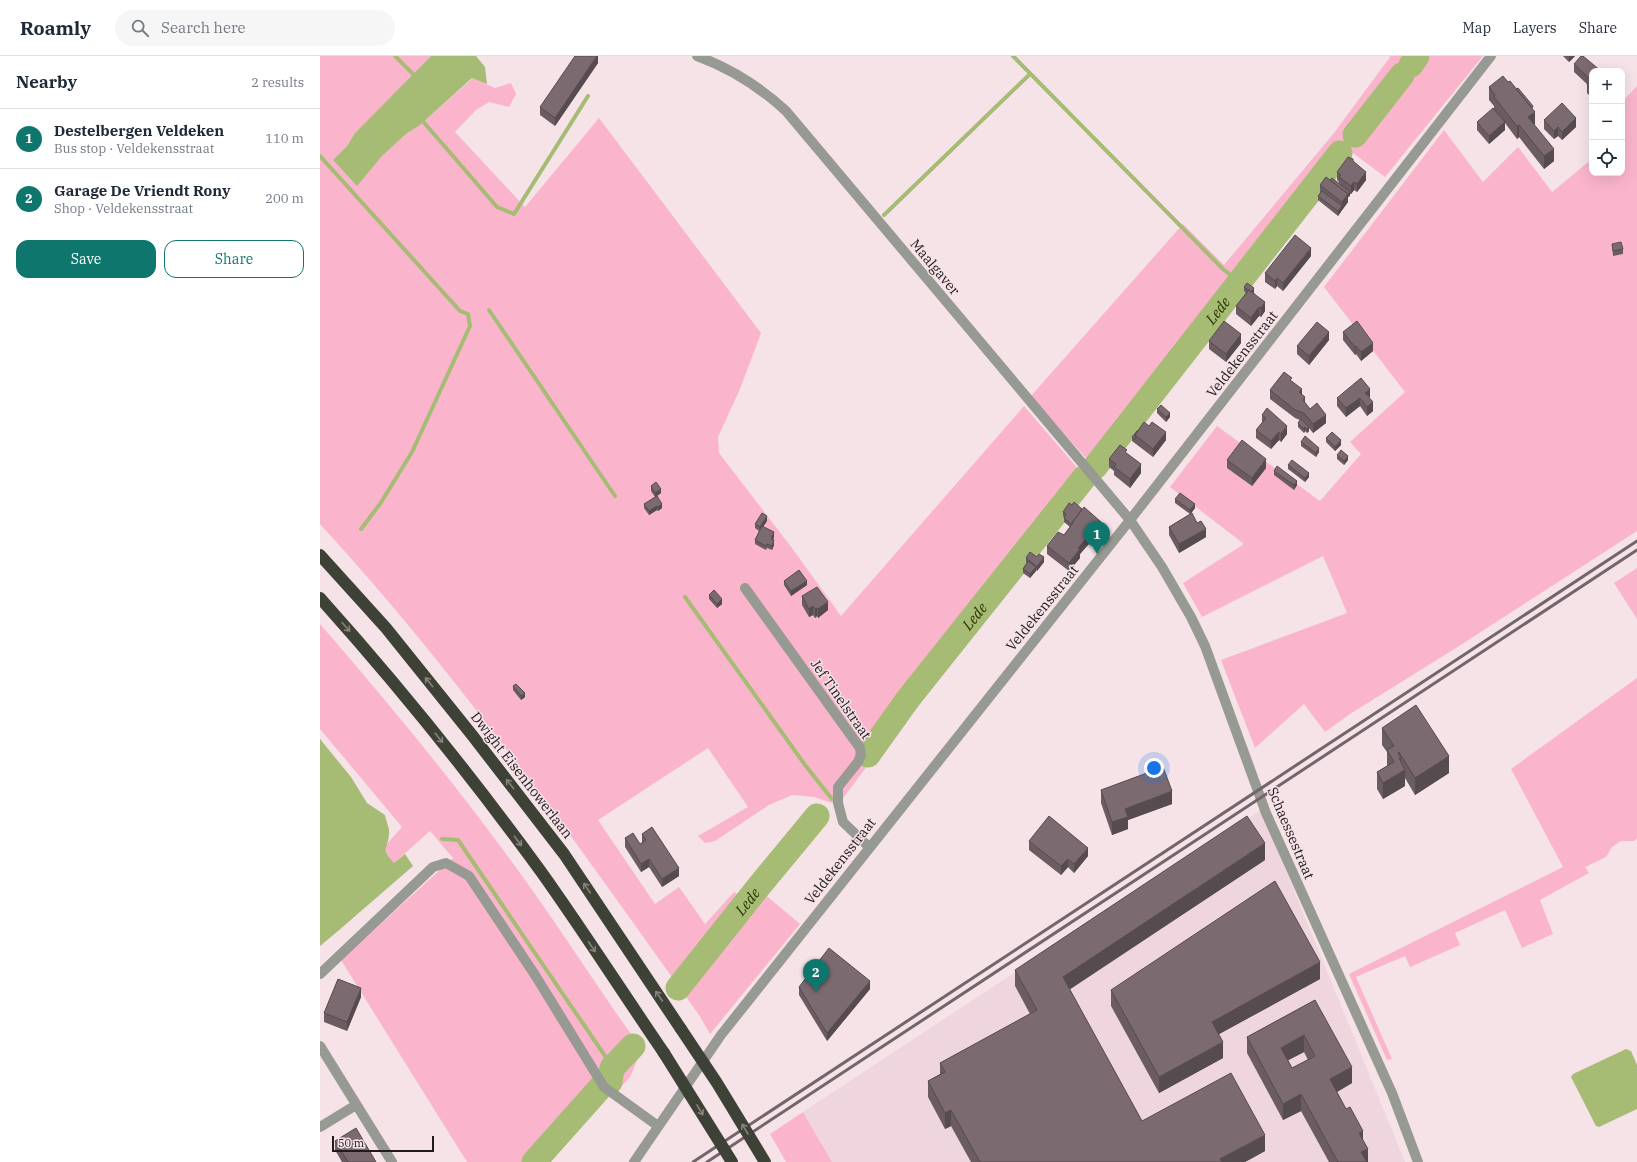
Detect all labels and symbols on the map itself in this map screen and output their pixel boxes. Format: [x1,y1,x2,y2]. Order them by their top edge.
street label: Maalgaver [906,235,964,299]
water label: Lede [1200,292,1234,328]
street label: Veldekensstraat [1202,307,1282,401]
pin: 1 [1084,521,1110,554]
street label: Veldekensstraat [1002,561,1082,655]
water label: Lede [957,598,991,634]
one-way arrow [341,622,350,632]
street label: Jef Tinelstraat [807,655,875,743]
one-way arrow [425,676,434,687]
street label: Dwight Eisenhowerlaan [467,708,577,842]
one-way arrow [434,732,443,743]
your location [1144,758,1164,778]
one-way arrow [505,778,514,789]
street label: Schaessestraat [1263,784,1319,882]
street label: Veldekensstraat [800,814,880,908]
one-way arrow [513,835,522,846]
one-way arrow [583,883,591,894]
water label: Lede [730,883,764,919]
one-way arrow [588,942,596,953]
pin: 2 [803,959,829,992]
one-way arrow [655,991,663,1002]
one-way arrow [696,1104,704,1115]
one-way arrow [740,1123,748,1135]
scale bar [332,1134,434,1153]

